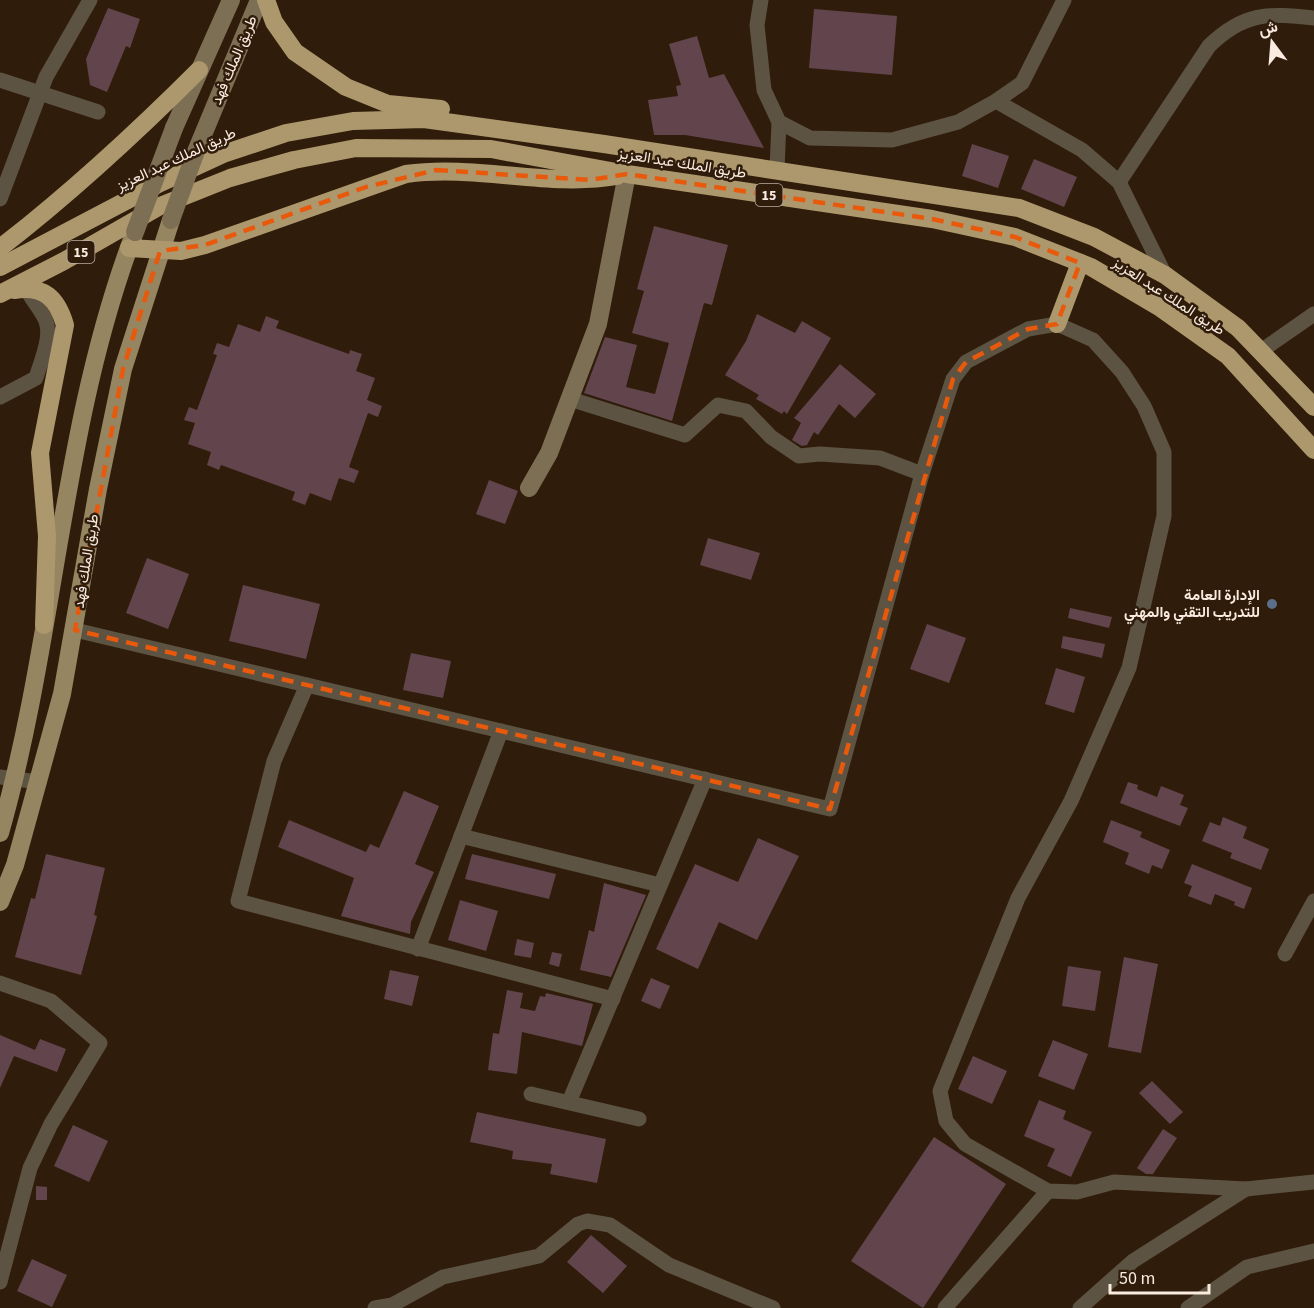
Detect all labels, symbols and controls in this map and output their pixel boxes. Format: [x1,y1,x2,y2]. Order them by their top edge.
street label: طريق الملك فهد [206,12,263,108]
north arrow [1242,12,1302,72]
text: ش [1256,15,1280,42]
street label: طريق الملك عبد العزيز [112,122,240,197]
street label: طريق الملك عبد العزيز [615,143,748,184]
road number: 15 [756,184,782,206]
road number: 15 [68,241,94,263]
street label: طريق الملك عبد العزيز [1108,252,1229,341]
street label: طريق الملك فهد [69,512,104,610]
place label: الإدارة العامة للتدريب التقني والمهني [1124,585,1260,625]
marker: الإدارة العامة للتدريب التقني والمهني [1265,597,1279,611]
scale bar [1110,1257,1209,1295]
text: 50 m [1119,1266,1155,1291]

